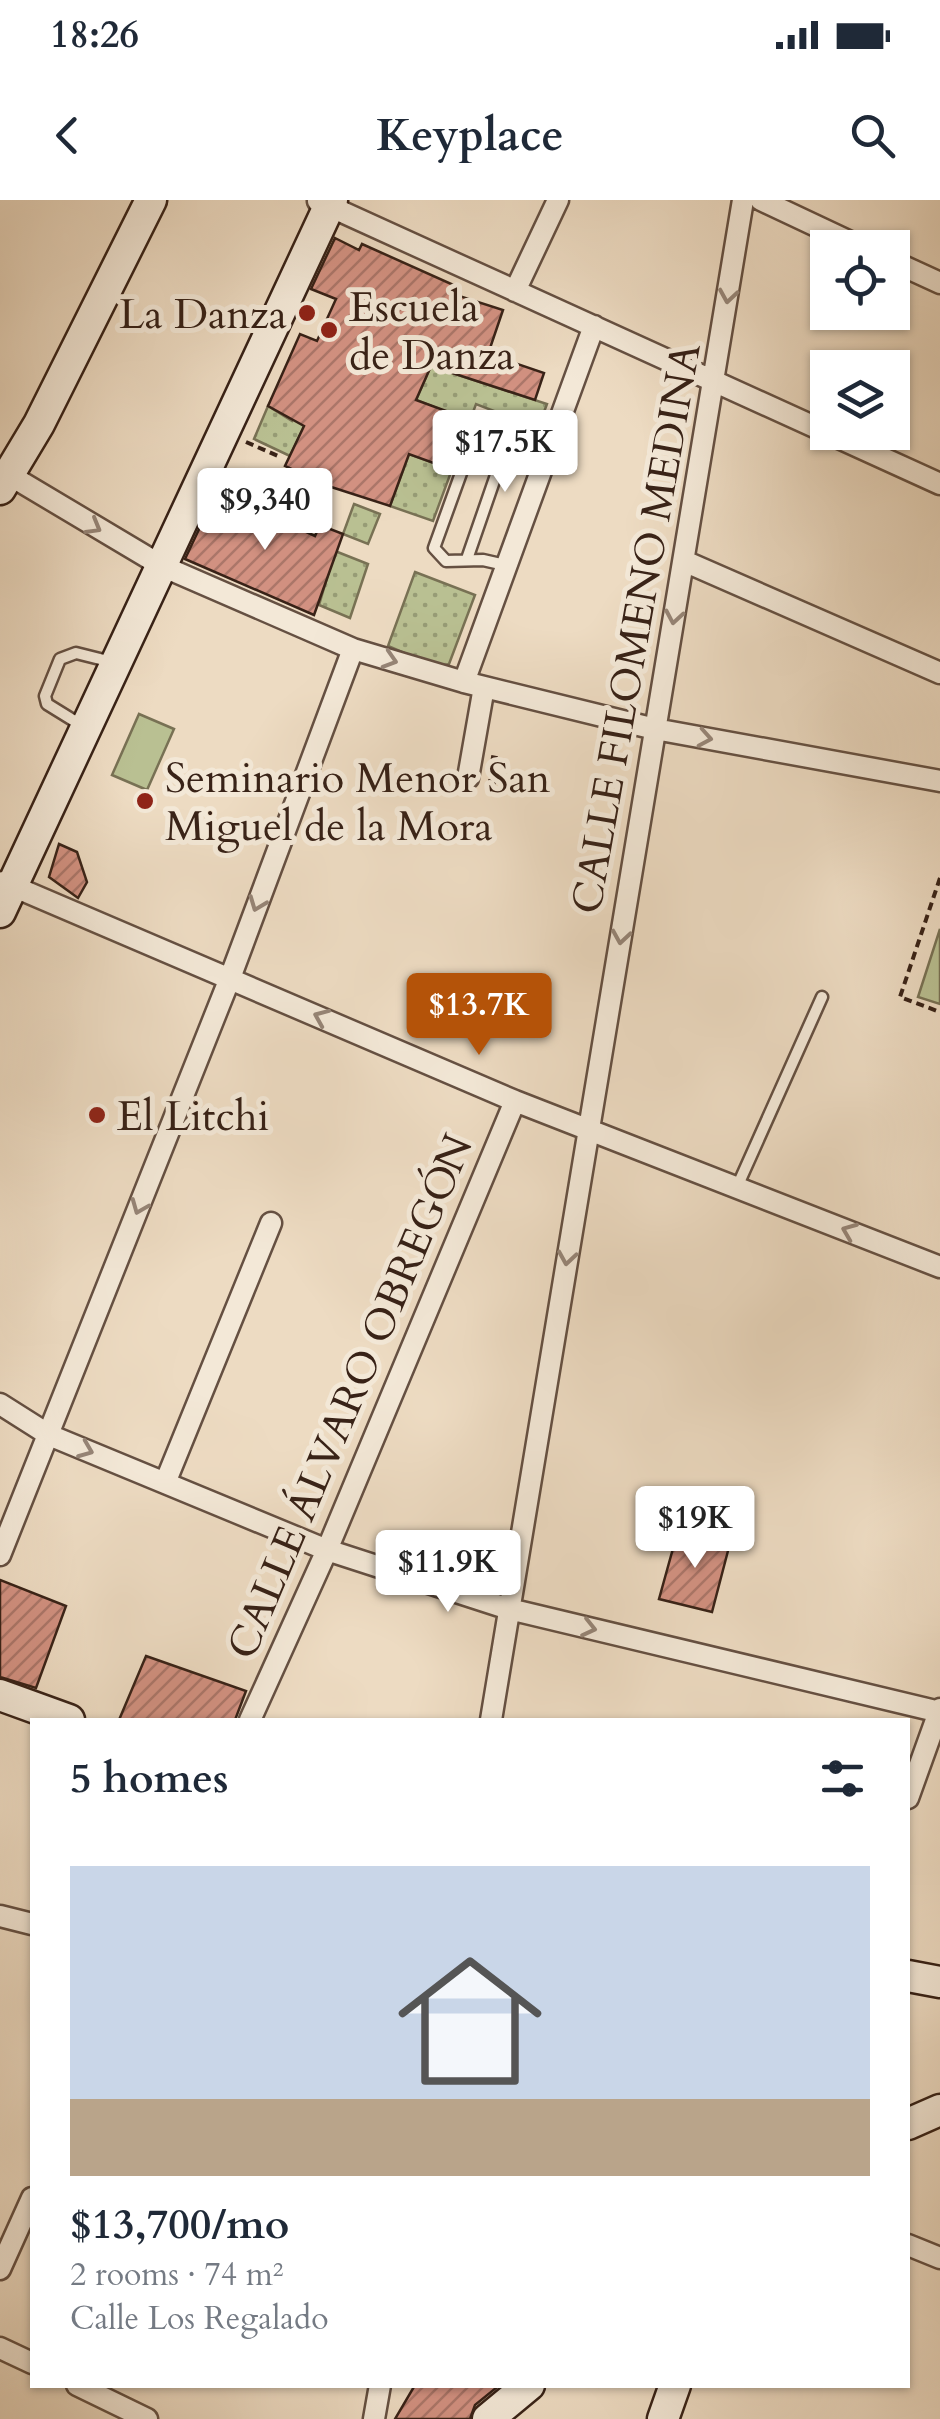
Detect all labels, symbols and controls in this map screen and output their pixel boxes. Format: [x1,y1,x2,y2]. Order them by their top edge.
text: 18:26 [50,9,139,61]
text: Keyplace [376,105,564,166]
icon: back [40,108,95,163]
icon: search [845,108,900,163]
map controls [810,230,910,450]
button: locate [810,230,910,330]
place label: Escuela de Danza [349,279,515,384]
place label: La Danza [119,286,287,343]
one-way arrow [719,288,740,305]
marker: La Danza [296,302,318,324]
marker: Escuela de Danza [318,319,340,341]
street label: CALLE FILOMENO MEDINA [558,338,715,918]
button: layers [810,350,910,450]
pin: $17.5K [424,410,586,495]
text: $17.5K [455,420,555,464]
pin: $9,340 [184,468,346,553]
text: $9,340 [219,478,311,522]
one-way arrow [83,515,101,534]
one-way arrow [664,609,685,625]
one-way arrow [381,648,398,669]
one-way arrow [697,727,713,748]
place label: Seminario Menor San Miguel de la Mora [165,750,551,855]
marker: Seminario Menor San Miguel de la Mora [134,790,156,812]
one-way arrow [249,894,269,912]
one-way arrow [611,929,632,946]
pin: $13.7K [398,973,560,1058]
text: $13.7K [429,983,529,1027]
one-way arrow [313,1009,331,1029]
place label: El Litchi [117,1088,269,1145]
marker: El Litchi [86,1104,108,1126]
street label: CALLE ÁLVARO OBREGÓN [214,1126,487,1667]
one-way arrow [131,1197,151,1214]
one-way arrow [842,1223,859,1243]
one-way arrow [558,1250,579,1266]
one-way arrow [76,1439,93,1459]
pin: $19K [636,1486,754,1571]
text: $19K [657,1496,733,1540]
pin: $11.9K [367,1530,529,1615]
text: $11.9K [398,1540,498,1584]
one-way arrow [580,1616,597,1637]
text: 5 homes [70,1750,228,1807]
icon: filters [815,1751,870,1806]
icon: home [380,1931,560,2111]
text: $13,700/mo [70,2196,289,2253]
text: 2 rooms · 74 m² [70,2253,283,2297]
text: Calle Los Regalado [70,2297,328,2341]

